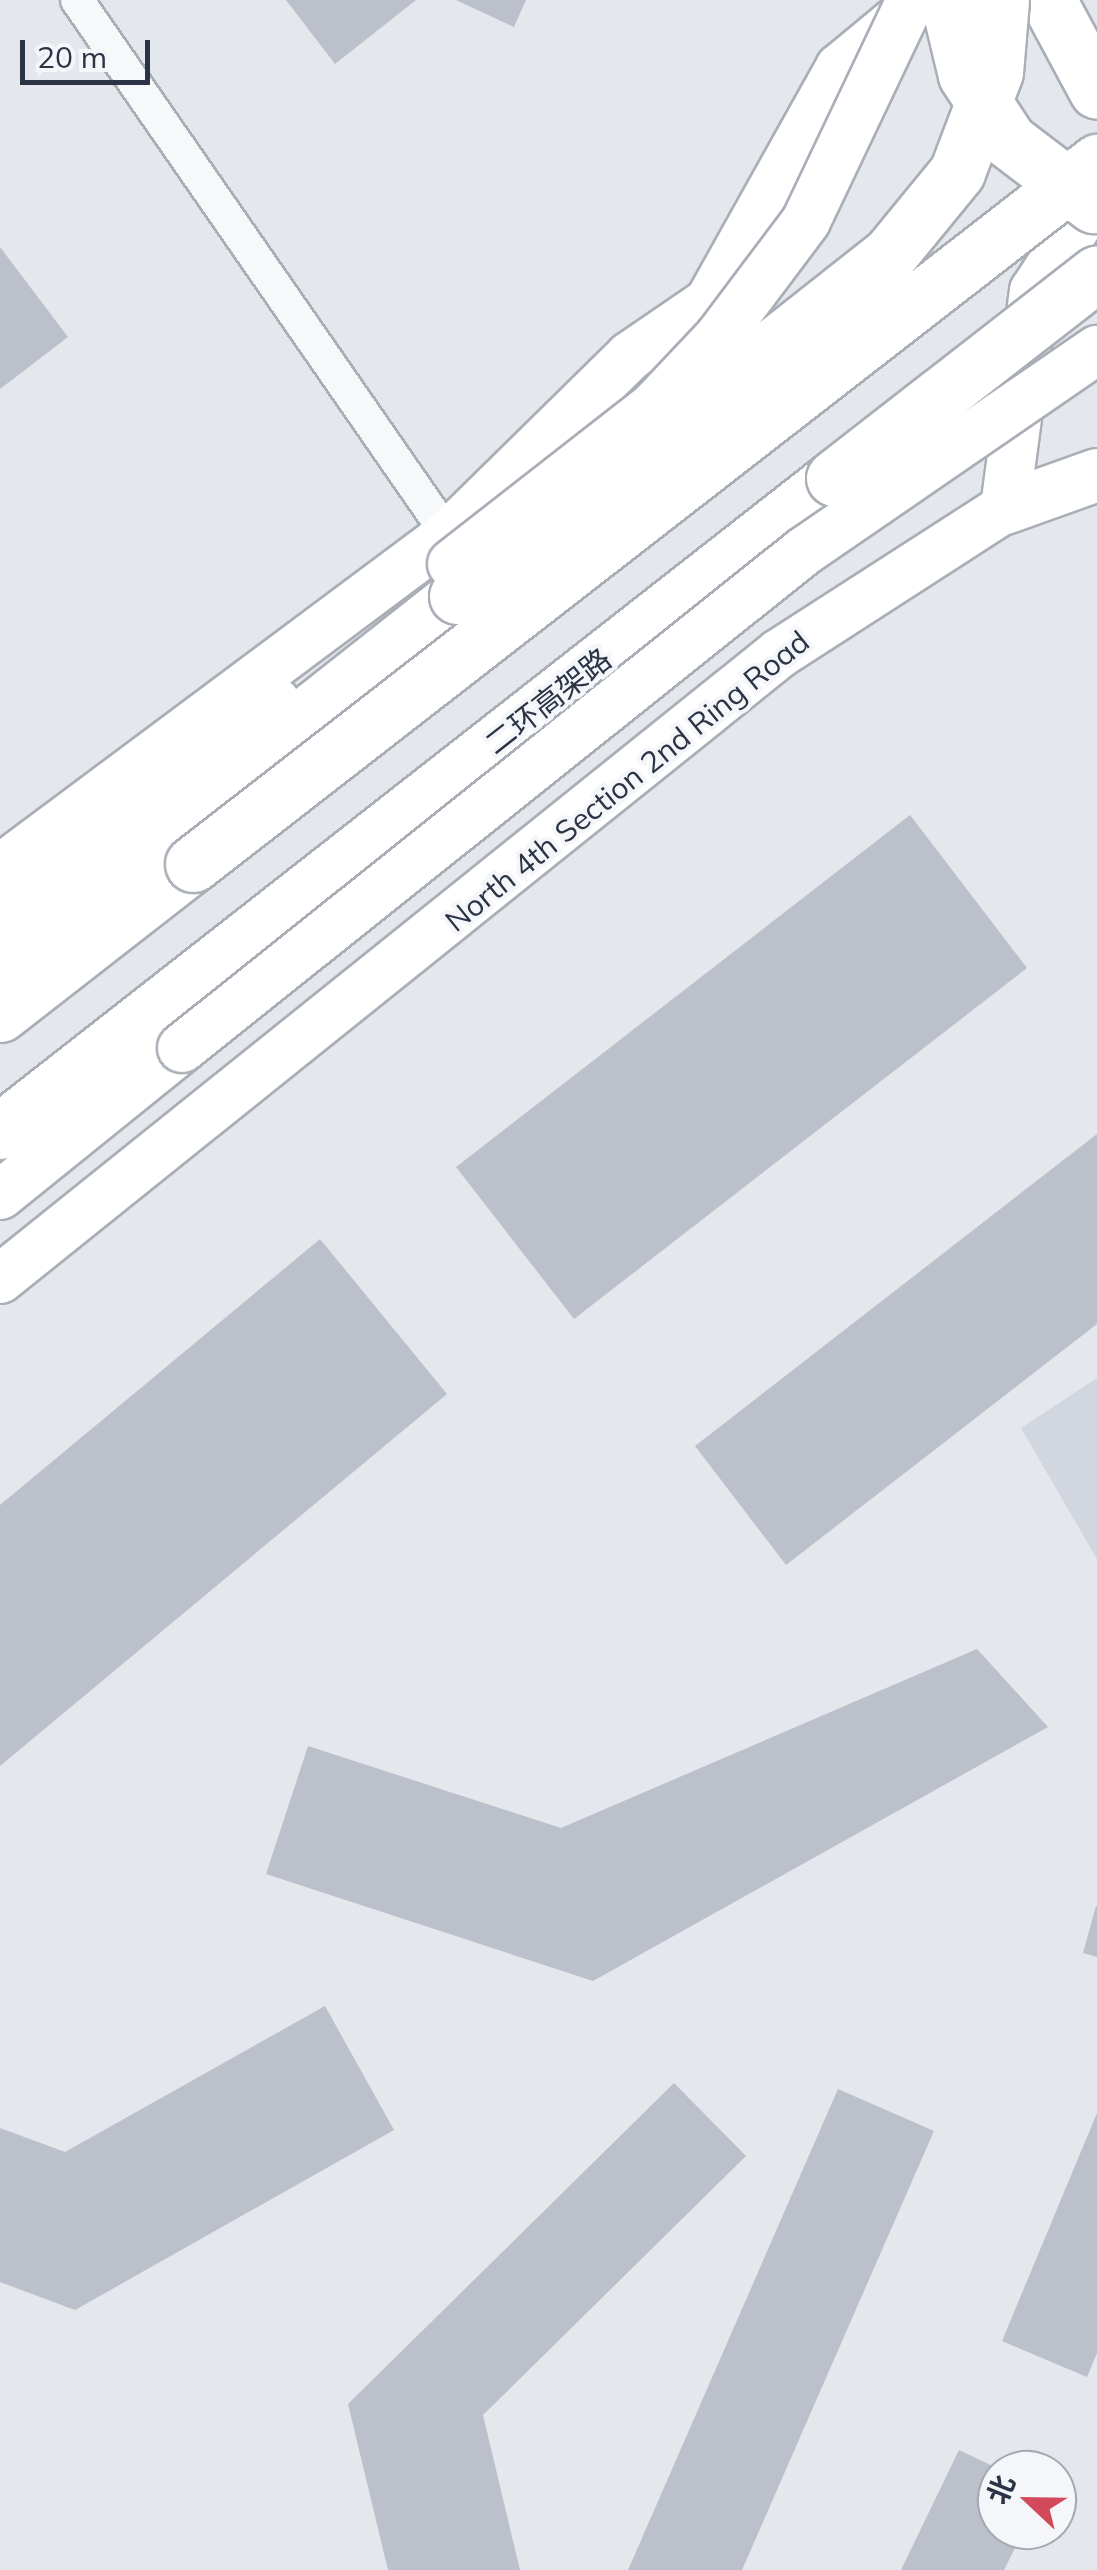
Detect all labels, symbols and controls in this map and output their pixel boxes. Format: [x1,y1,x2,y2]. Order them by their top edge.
scale bar [25,20,155,82]
text: 20 m [37,38,107,76]
street label: North 4th Section 2nd Ring Road [438,623,816,939]
street label: 二环高架路 [478,641,618,761]
north arrow [977,2450,1077,2550]
text: 北 [979,2470,1022,2509]

